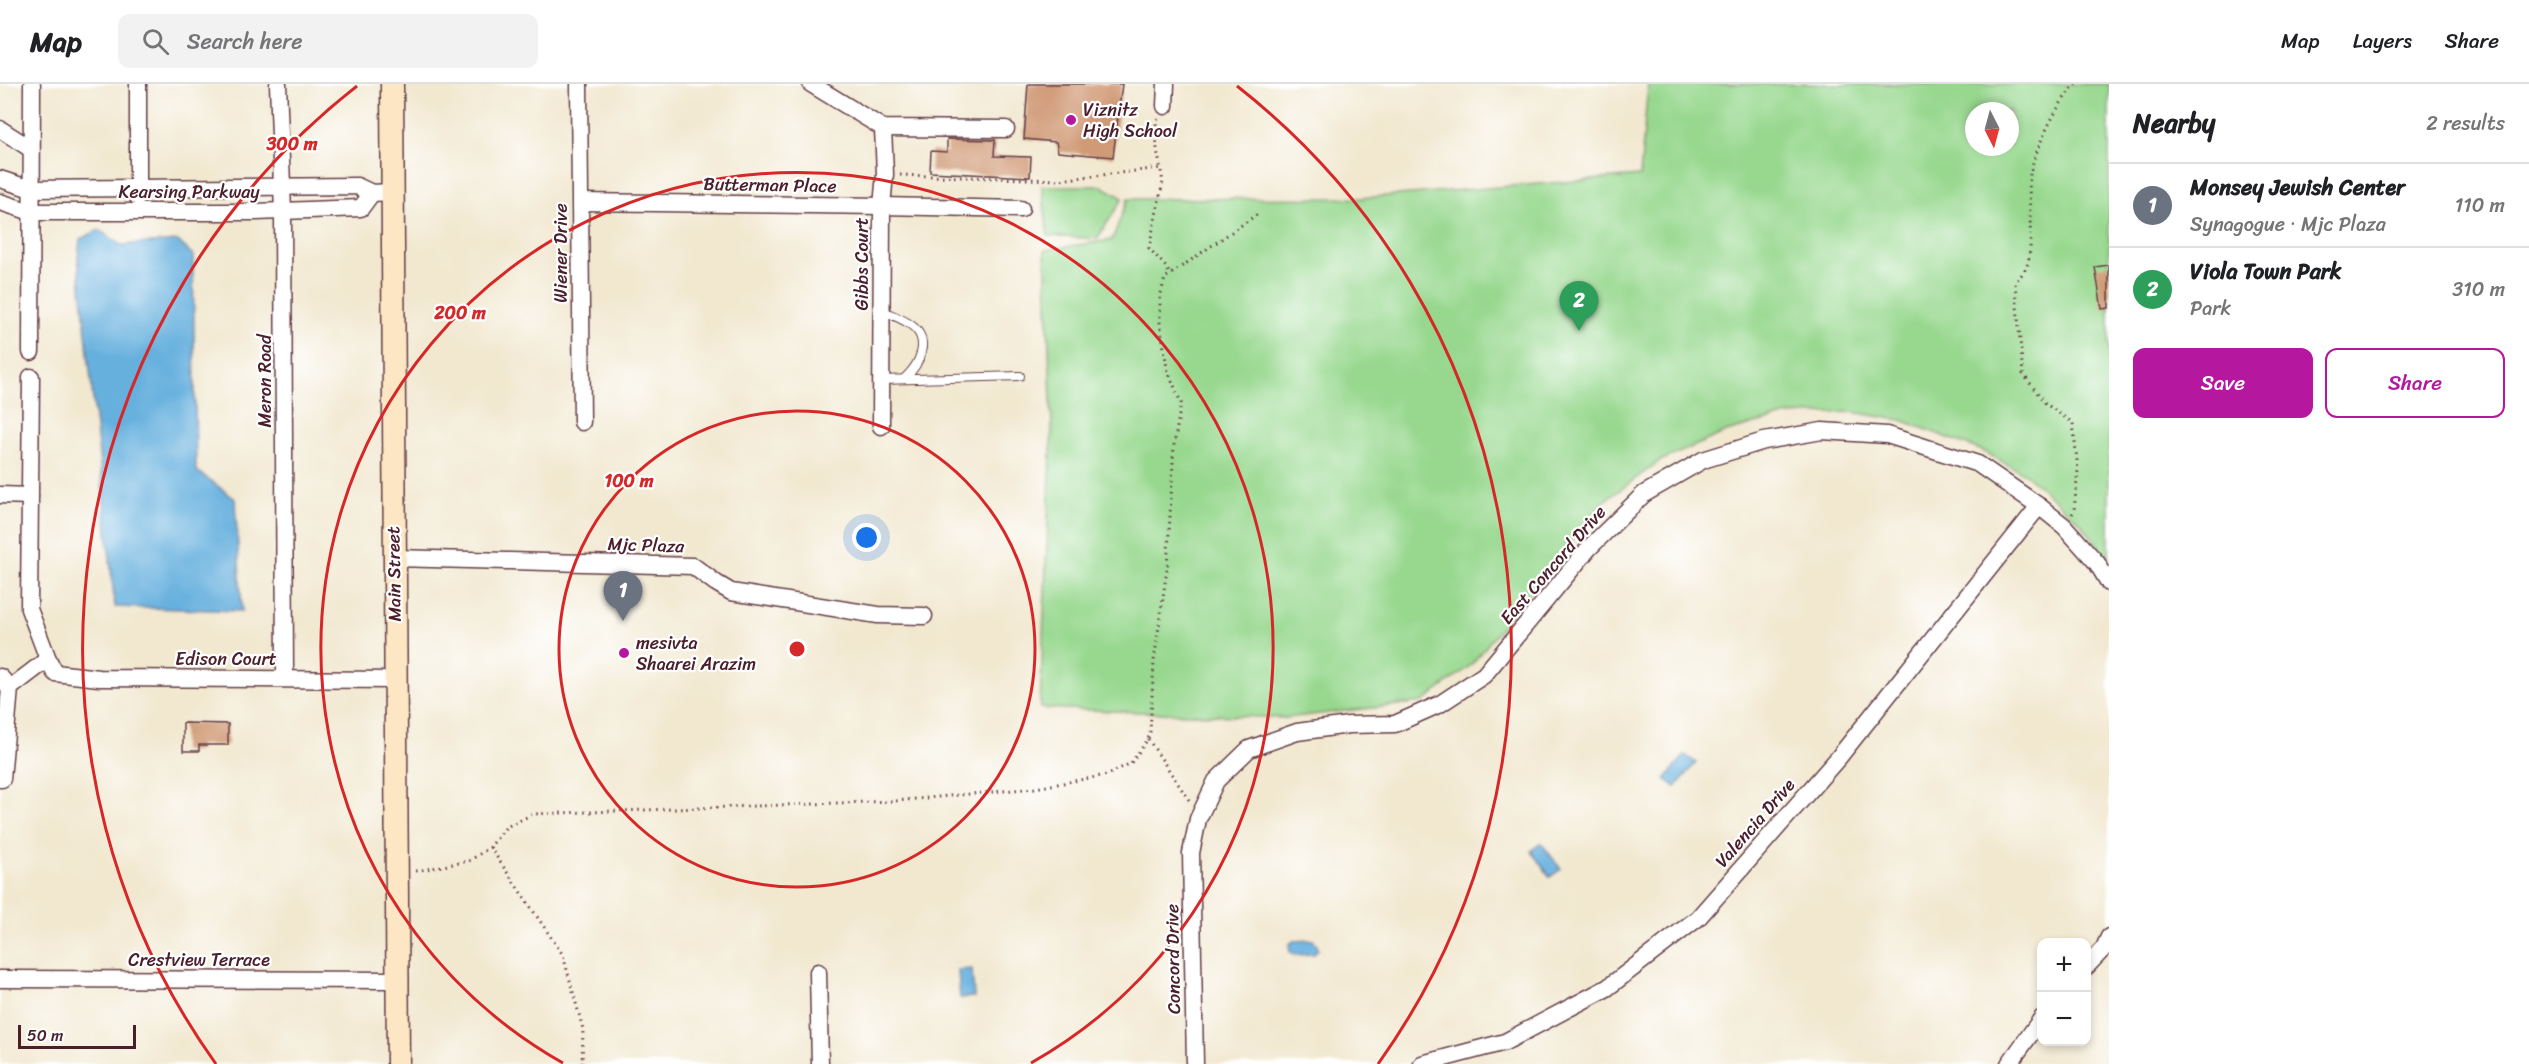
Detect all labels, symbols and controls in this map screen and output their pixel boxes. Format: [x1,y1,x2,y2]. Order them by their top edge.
search box [118,14,538,68]
text: Map [30,17,82,66]
text: Search here [187,22,303,61]
text: Map [2281,22,2320,60]
text: Layers [2353,22,2412,60]
text: Share [2445,22,2499,60]
icon: search [139,25,172,58]
place label: Viznitz High School [1083,94,1178,147]
text: Nearby [2133,100,2215,146]
north arrow [1965,102,2019,156]
text: 2 results [2426,106,2505,141]
marker: Viznitz High School [1064,113,1078,127]
text: 300 m [265,128,318,160]
street label: Butterman Place [703,168,837,202]
text: Monsey Jewish Center [2190,168,2405,207]
street label: Kearsing Parkway [118,176,260,208]
text: 1 [2148,188,2157,223]
text: 110 m [2455,188,2505,223]
street label: Wiener Drive [545,203,577,303]
text: Synagogue · Mjc Plaza [2190,207,2386,242]
street label: Gibbs Court [846,217,878,311]
text: Viola Town Park [2190,252,2341,291]
text: 2 [2147,272,2158,307]
text: 310 m [2452,272,2505,307]
pin: 2 [1560,282,1598,331]
text: Park [2190,291,2231,326]
text: 200 m [433,297,486,329]
street label: Meron Road [249,333,281,428]
button: Save [2133,348,2313,418]
button: Share [2325,348,2505,418]
text: 100 m [605,465,654,497]
street label: East Concord Drive [1492,498,1614,632]
your location [852,523,881,552]
street label: Main Street [377,526,411,622]
street label: Mjc Plaza [607,528,686,562]
pin: 1 [604,572,642,621]
place label: mesivta Shaarei Arazim [636,627,756,680]
centre of rings [787,639,807,659]
street label: Edison Court [175,643,277,675]
marker: mesivta Shaarei Arazim [617,646,631,660]
street label: Valencia Drive [1707,771,1803,875]
street label: Concord Drive [1156,903,1190,1015]
map controls [2037,938,2091,1046]
button: + [2037,938,2091,992]
street label: Crestview Terrace [128,944,270,976]
button: − [2037,992,2091,1046]
text: 50 m [27,1021,63,1050]
scale bar [18,1022,136,1050]

